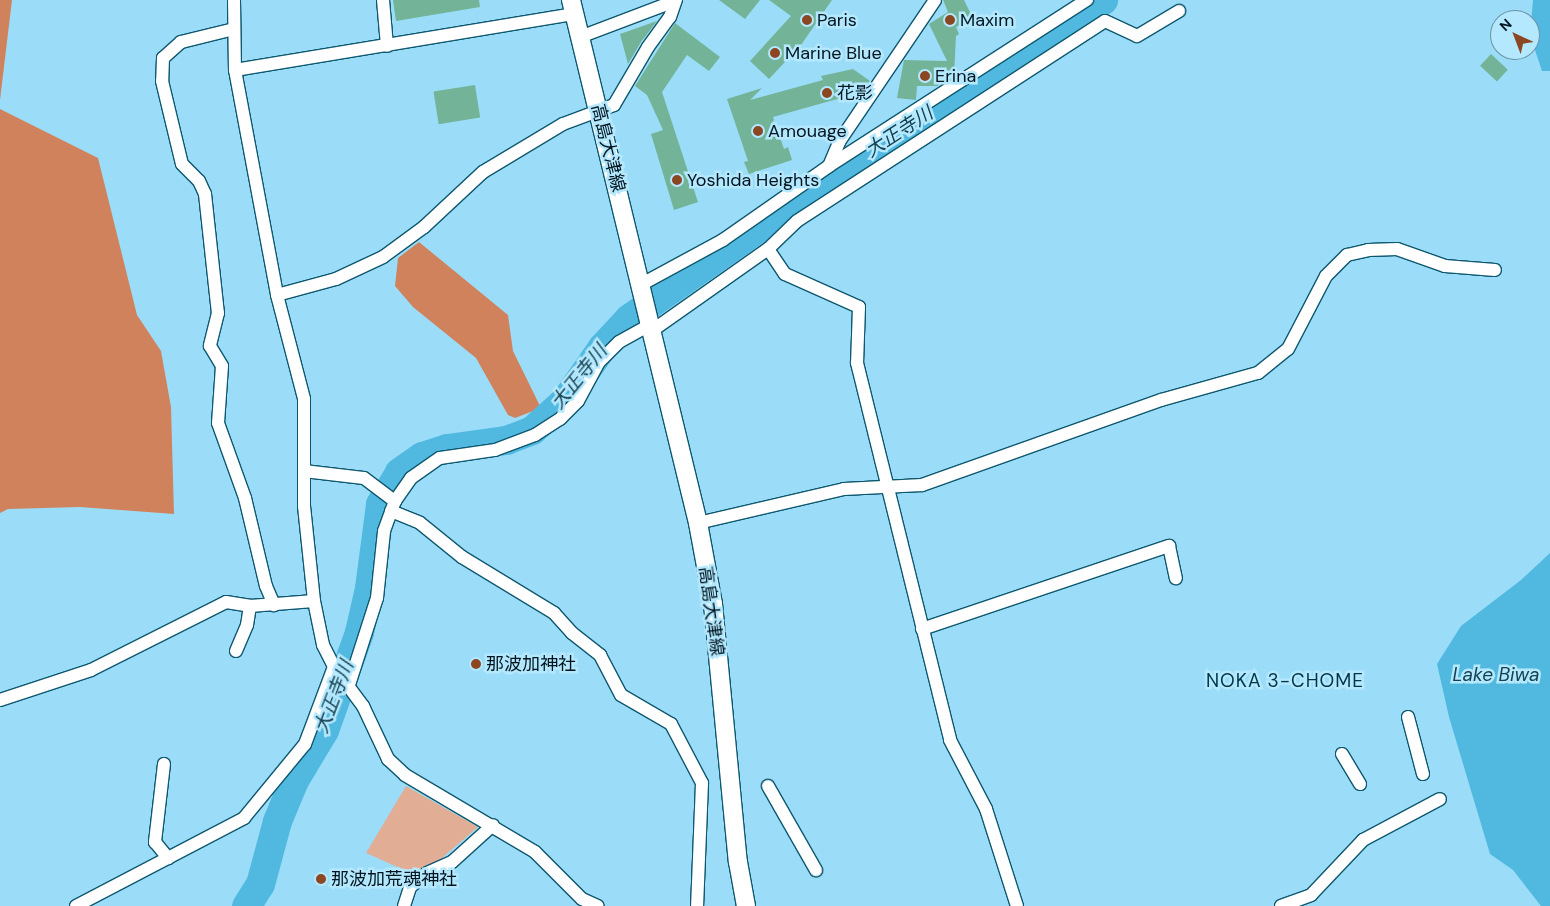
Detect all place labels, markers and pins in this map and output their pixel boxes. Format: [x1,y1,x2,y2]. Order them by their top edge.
place label: Paris [817,9,857,31]
place label: Maxim [960,9,1014,31]
marker: Paris [801,14,813,26]
marker: Maxim [944,14,956,26]
place label: Marine Blue [785,42,882,64]
marker: Marine Blue [769,47,781,59]
place label: Erina [935,65,976,87]
marker: Erina [919,70,931,82]
place label: 花影 [837,82,873,104]
marker: 花影 [821,87,833,99]
place label: Amouage [768,120,847,142]
marker: Amouage [752,125,764,137]
place label: Yoshida Heights [687,169,819,191]
marker: Yoshida Heights [671,174,683,186]
place label: 那波加神社 [486,653,576,675]
marker: 那波加神社 [470,658,482,670]
place label: 那波加荒魂神社 [331,868,457,890]
marker: 那波加荒魂神社 [315,873,327,885]

